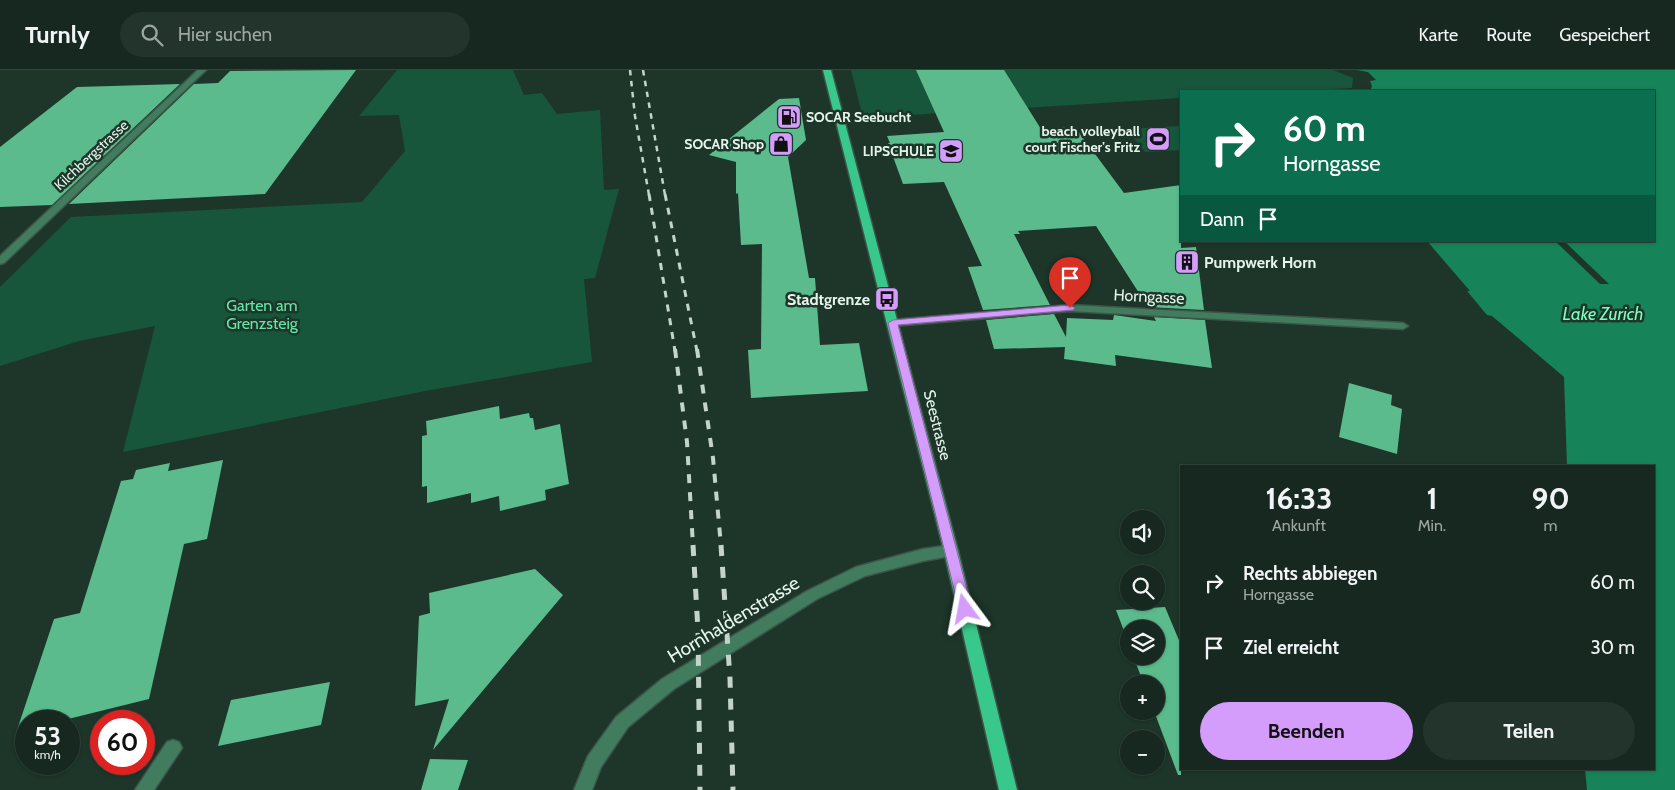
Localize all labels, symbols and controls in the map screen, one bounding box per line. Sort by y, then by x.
search box [120,12,470,57]
text: Turnly [25,20,90,49]
icon: search [138,21,166,49]
text: Hier suchen [178,23,272,46]
text: Karte [1419,24,1458,46]
text: Route [1486,24,1531,46]
text: Gespeichert [1559,24,1650,46]
fuel station icon: SOCAR Seebucht [776,104,802,130]
text: 60 m [1283,107,1366,150]
place label: SOCAR Seebucht [806,108,911,126]
icon: right [1200,110,1265,175]
street label: Kilchbergstrasse [50,116,132,194]
place label: beach volleyball court Fischer's Fritz [1025,122,1140,156]
sports icon: beach volleyball court Fischer's Fritz [1145,126,1171,152]
shop icon: SOCAR Shop [768,131,794,157]
place label: SOCAR Shop [684,135,764,153]
school or university icon: LIPSCHULE [938,138,964,164]
place label: LIPSCHULE [863,142,934,160]
text: Horngasse [1283,150,1381,177]
icon: arrive [1254,205,1282,233]
text: Dann [1200,208,1244,231]
building icon: Pumpwerk Horn [1174,249,1200,275]
place label: Pumpwerk Horn [1204,253,1316,272]
pin [1049,257,1091,308]
icon: arrive [1056,264,1084,292]
street label: Horngasse [1113,285,1185,308]
bus stop icon: Stadtgrenze [874,286,900,312]
place label: Stadtgrenze [787,290,870,309]
park label: Garten am Grenzsteig [226,296,299,333]
water label: Lake Zurich [1563,303,1643,325]
street label: Seestrasse [920,388,955,462]
text: 16:33 [1265,480,1332,517]
text: 1 [1426,480,1437,517]
text: 90 [1532,480,1570,517]
map controls [1120,510,1165,775]
button: sound [1120,510,1165,555]
text: Ankunft [1272,516,1326,535]
text: Min. [1418,516,1446,535]
text: m [1544,516,1558,535]
text: Rechts abbiegen [1243,562,1377,585]
button: search [1120,565,1165,610]
icon: right [1200,569,1228,597]
street label: Hornhaldenstrasse [663,571,804,668]
text: 60 m [1590,571,1635,594]
position arrow [938,582,990,634]
text: Horngasse [1243,585,1314,604]
button: layers [1120,620,1165,665]
icon: arrive [1200,634,1228,662]
text: Ziel erreicht [1243,636,1339,659]
text: 30 m [1591,636,1635,659]
button: + [1120,675,1165,720]
button: Beenden [1200,702,1413,760]
button: Teilen [1423,702,1635,760]
speed limit sign: 60 [90,710,155,775]
text: 53 [34,721,61,751]
button: − [1120,730,1165,775]
text: km/h [34,747,61,762]

